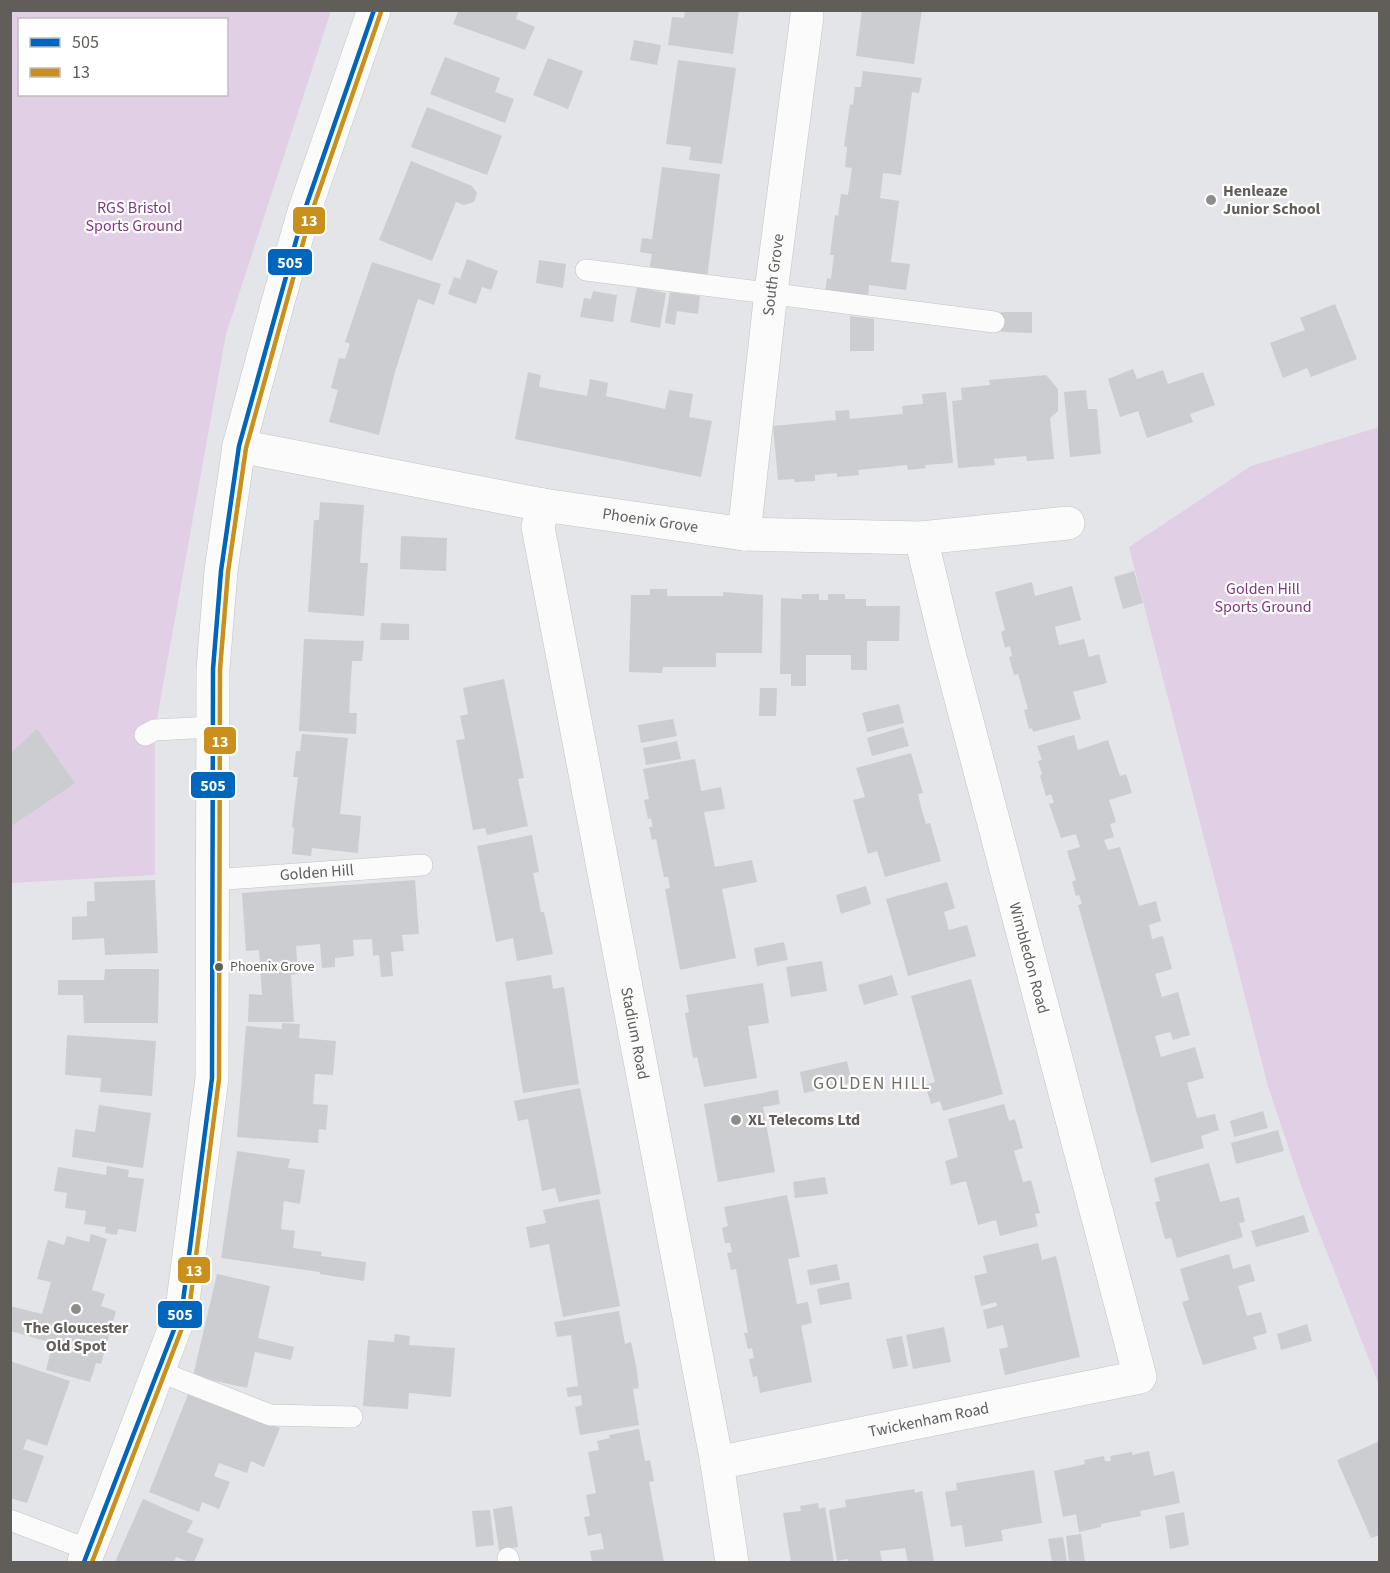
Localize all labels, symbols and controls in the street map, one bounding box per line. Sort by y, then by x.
legend [18,18,228,96]
text: 505 [72,30,99,55]
text: 13 [72,60,90,85]
place label: Henleaze Junior School [1223,180,1321,220]
marker: Henleaze Junior School [1204,193,1218,207]
park label: RGS Bristol Sports Ground [85,197,183,237]
line badge: 13 [292,206,326,235]
text: 13 [301,210,317,232]
street label: South Grove [757,232,790,317]
line badge: 505 [267,248,313,276]
text: 505 [277,252,303,274]
street label: Phoenix Grove [601,503,700,538]
park label: Golden Hill Sports Ground [1214,578,1312,618]
line badge: 13 [203,726,237,755]
text: 13 [212,731,228,753]
line badge: 505 [190,771,236,799]
text: 505 [200,775,226,797]
street label: Golden Hill [279,859,354,886]
street label: Wimbledon Road [1004,900,1054,1016]
place label: Phoenix Grove [230,957,315,977]
marker: Phoenix Grove [213,961,225,973]
street label: Stadium Road [615,985,654,1081]
district label: GOLDEN HILL [813,1071,931,1096]
place label: XL Telecoms Ltd [748,1109,860,1131]
marker: XL Telecoms Ltd [729,1113,743,1127]
line badge: 13 [177,1256,211,1284]
text: 13 [186,1260,202,1282]
line badge: 505 [157,1300,203,1329]
marker: The Gloucester Old Spot [69,1302,83,1316]
text: 505 [167,1304,193,1326]
place label: The Gloucester Old Spot [24,1317,129,1357]
street label: Twickenham Road [866,1397,991,1443]

